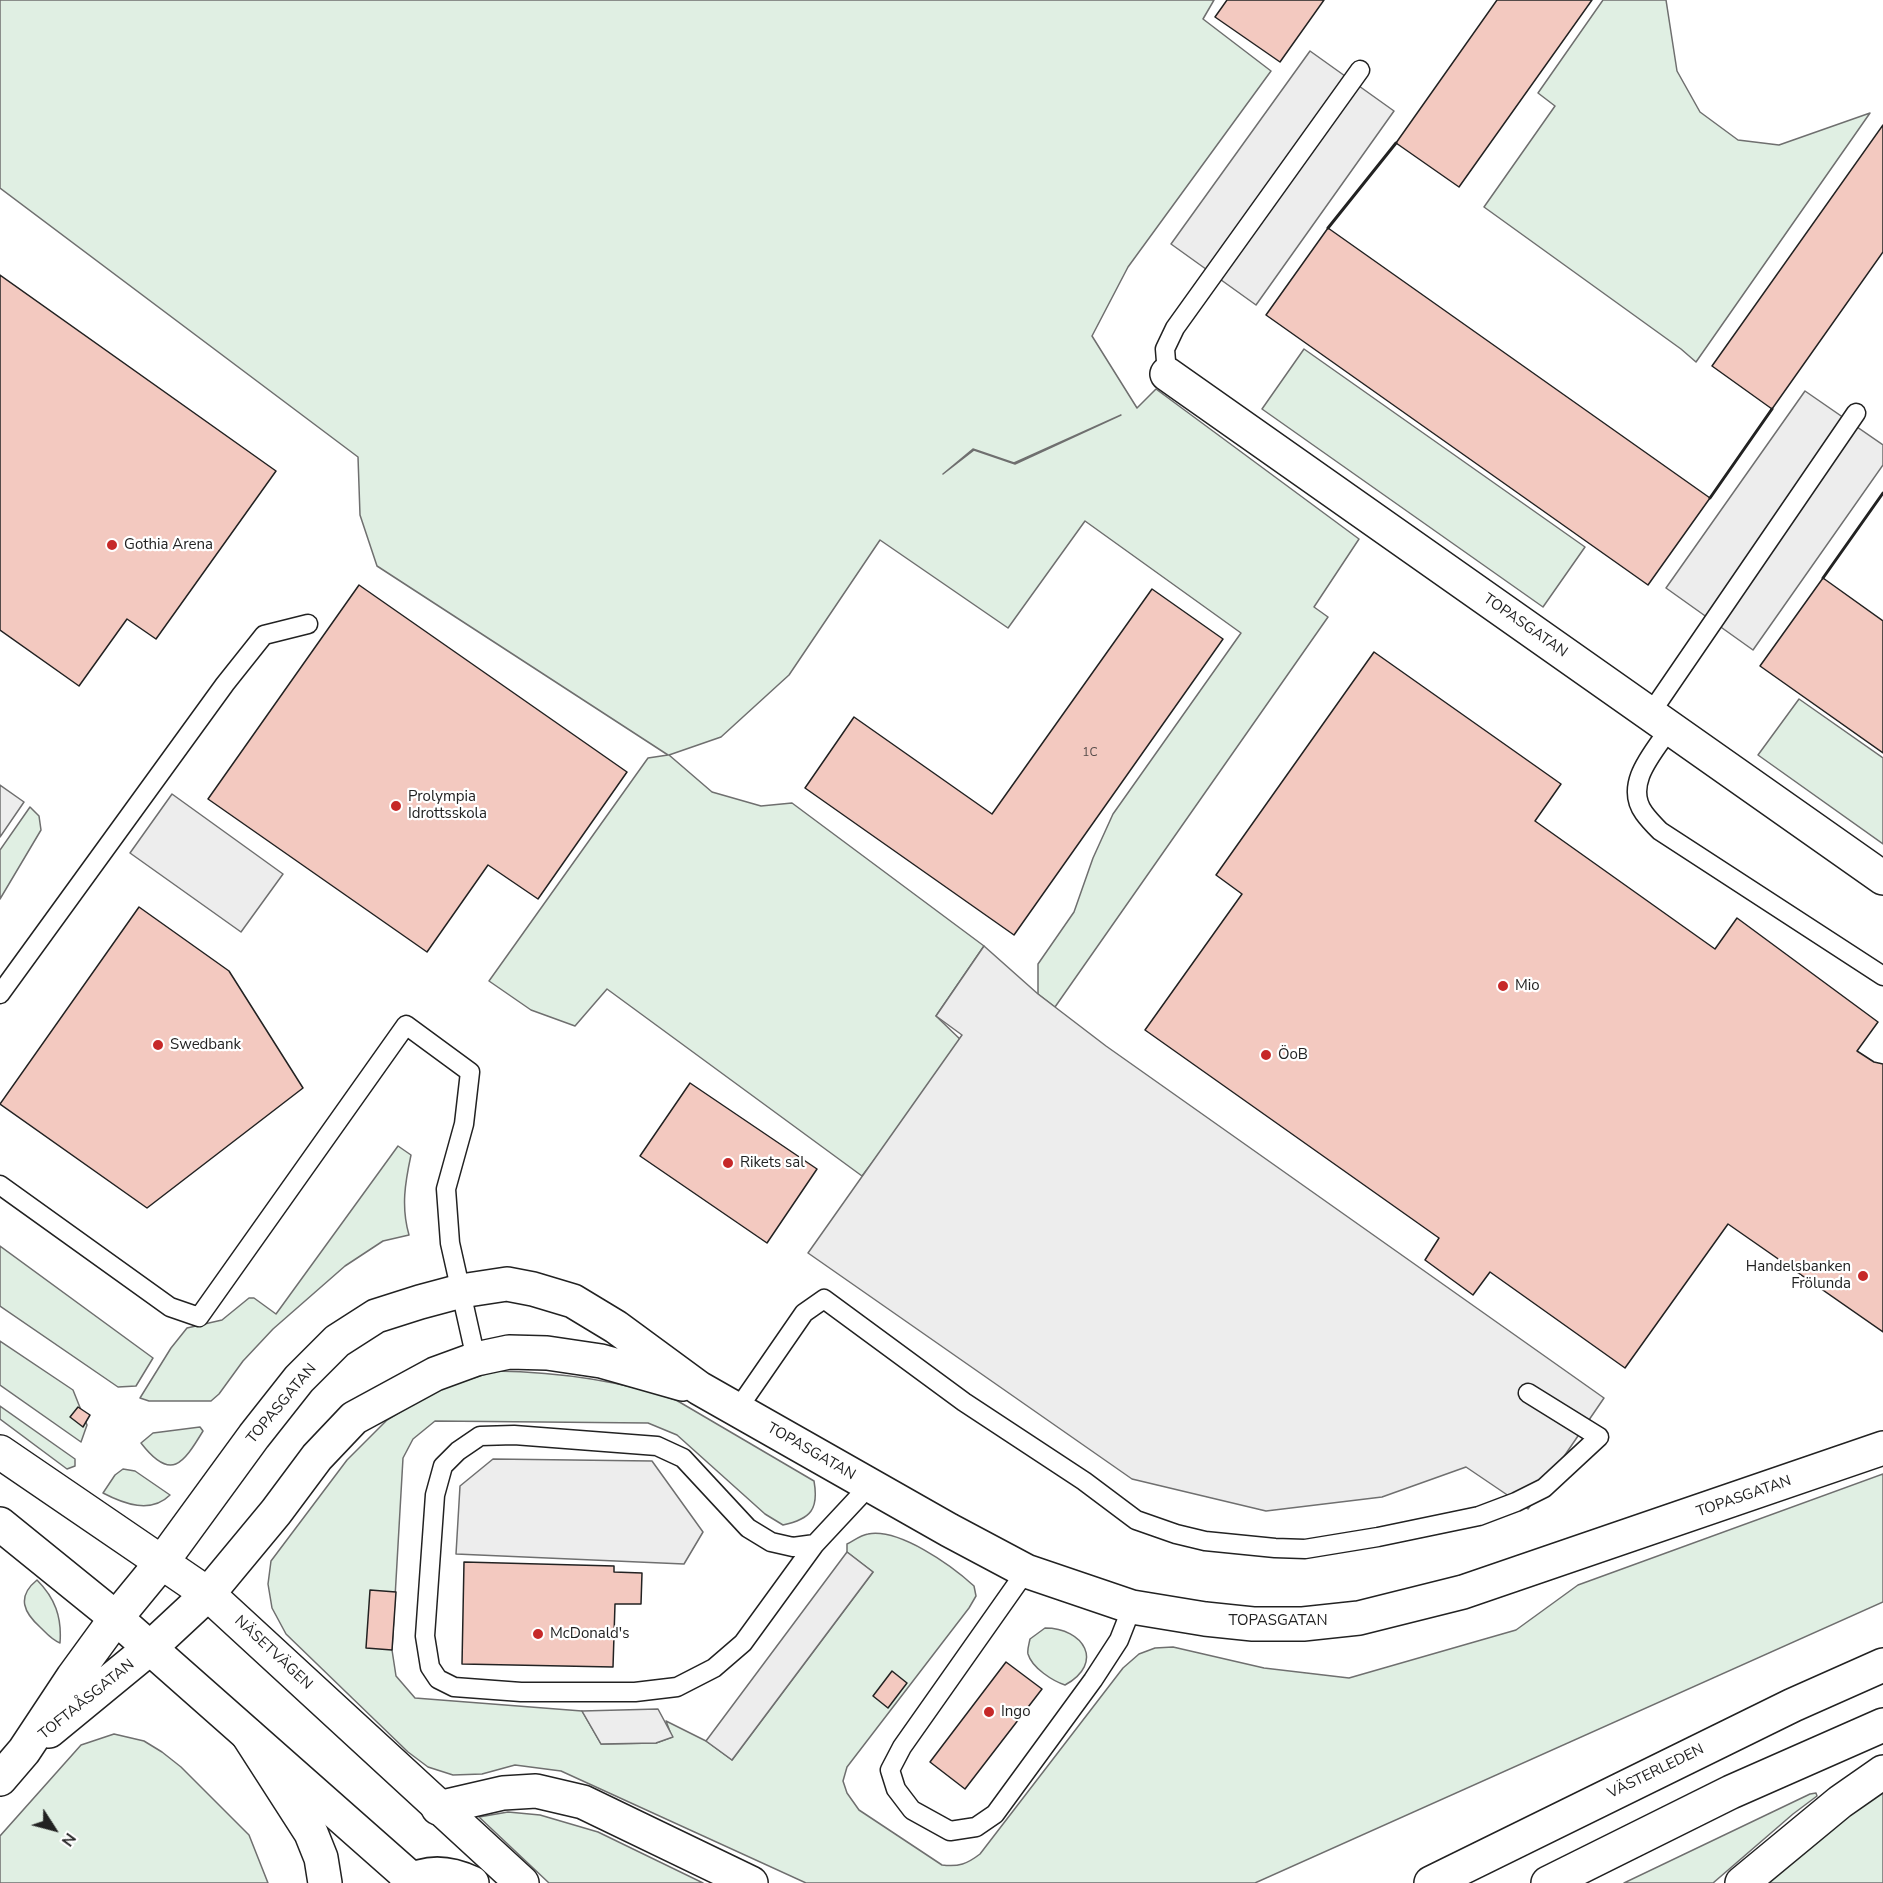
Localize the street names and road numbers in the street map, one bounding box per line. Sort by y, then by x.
street label: TOPASGATAN [1479,590,1571,662]
street label: TOPASGATAN [243,1360,321,1448]
street label: TOPASGATAN [764,1419,858,1485]
street label: TOPASGATAN [1694,1472,1794,1522]
street label: NÄSETVÄGEN [230,1612,316,1694]
street label: TOPASGATAN [1229,1612,1327,1630]
street label: TOFTAÅSGATAN [36,1656,138,1744]
street label: VÄSTERLEDEN [1605,1741,1707,1803]

